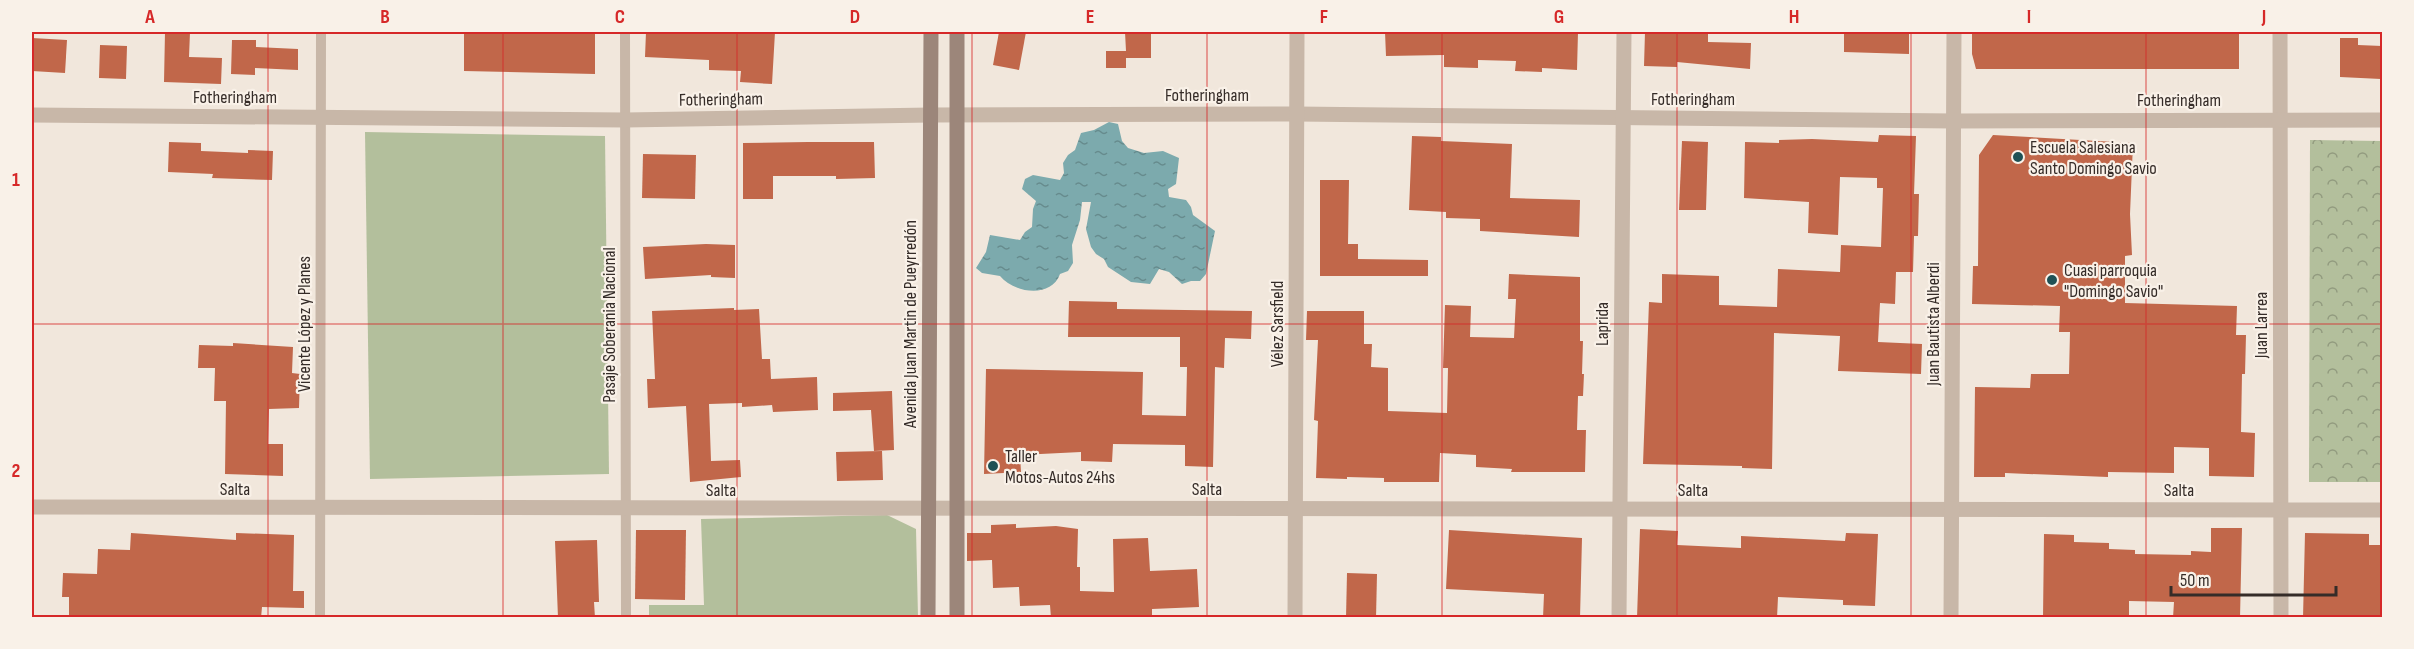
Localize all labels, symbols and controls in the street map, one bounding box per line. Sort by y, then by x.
text: A [144,5,155,29]
text: B [380,5,390,29]
text: C [615,5,625,29]
text: D [850,5,860,29]
text: E [1086,5,1094,29]
text: F [1320,5,1328,29]
text: G [1554,5,1564,29]
text: H [1789,5,1799,29]
text: I [2027,5,2031,29]
text: J [2261,5,2266,29]
street label: Fotheringham [1165,85,1249,106]
street label: Fotheringham [193,87,277,108]
street label: Fotheringham [679,88,763,111]
street label: Fotheringham [1651,89,1735,110]
street label: Fotheringham [2137,90,2221,111]
place label: Escuela Salesiana Santo Domingo Savio [2030,137,2157,179]
marker: Escuela Salesiana Santo Domingo Savio [2011,150,2025,164]
text: 1 [12,168,20,192]
street label: Avenida Juan Martin de Pueyrredón [900,220,921,429]
street label: Pasaje Soberania Nacional [599,247,620,403]
street label: Vicente López y Planes [294,256,315,392]
place label: Cuasi parroquia "Domingo Savio" [2064,260,2163,302]
street label: Juan Bautista Alberdi [1923,262,1944,387]
marker: Cuasi parroquia "Domingo Savio" [2045,273,2059,287]
street label: Vélez Sarsfield [1267,281,1288,367]
street label: Juan Larrea [2251,292,2272,359]
street label: Laprida [1592,302,1613,346]
place label: Taller Motos-Autos 24hs [1005,446,1115,488]
text: 2 [12,459,20,483]
marker: Taller Motos-Autos 24hs [986,459,1000,473]
street label: Salta [220,479,250,500]
street label: Salta [1192,479,1222,500]
street label: Salta [706,480,736,501]
street label: Salta [1678,480,1708,501]
street label: Salta [2164,480,2194,501]
scale bar [2171,559,2336,597]
text: 50 m [2180,570,2210,591]

